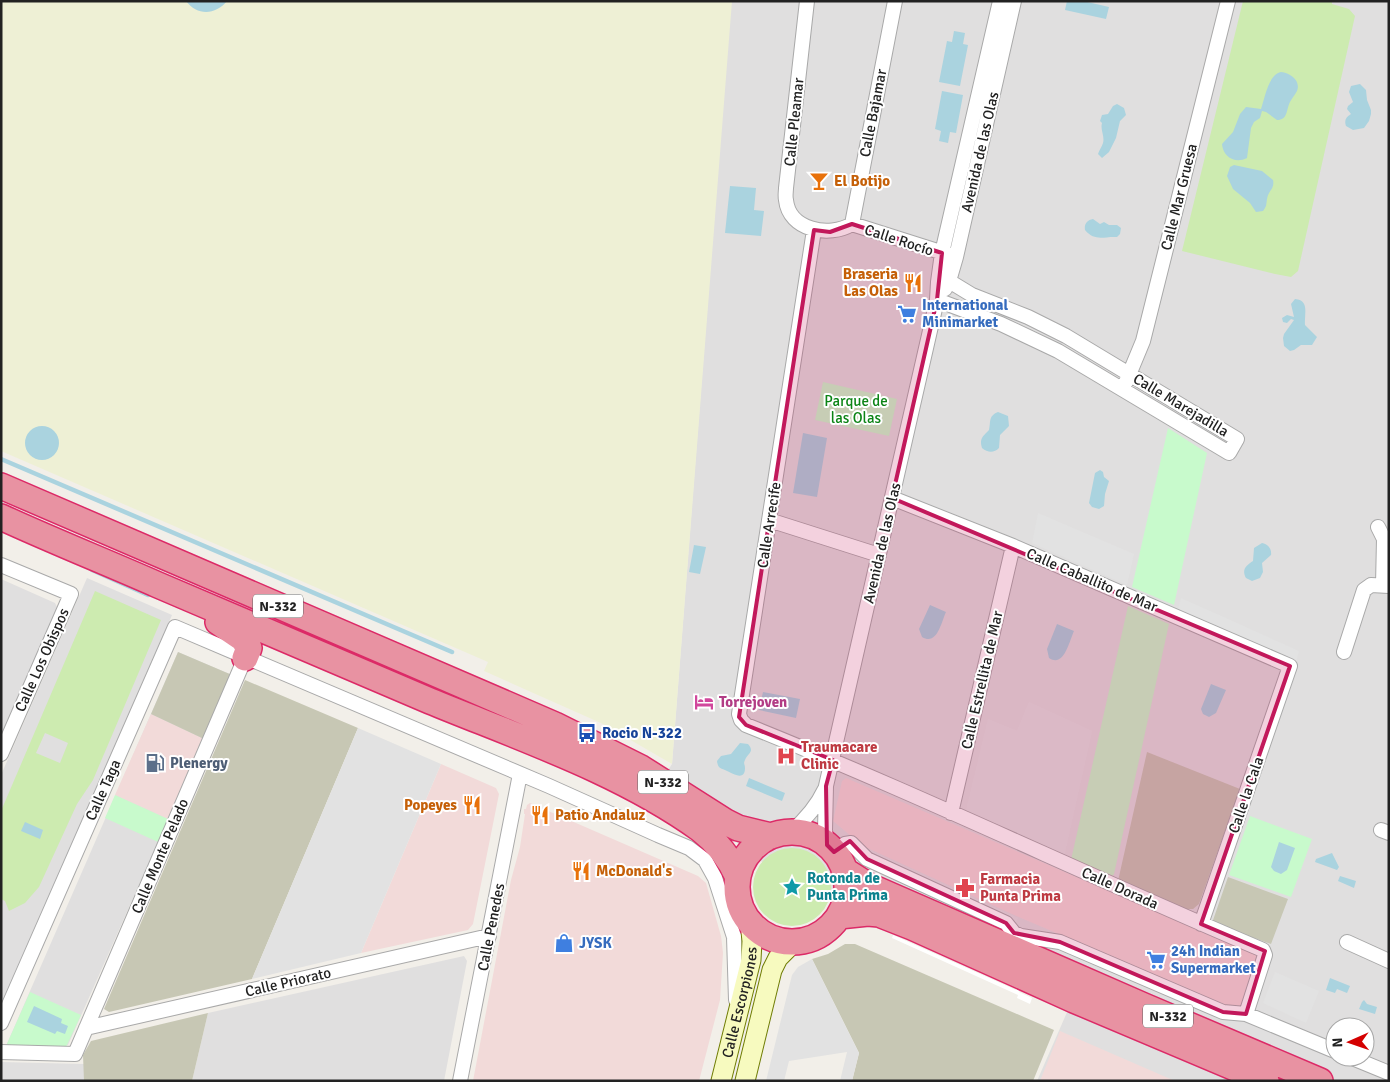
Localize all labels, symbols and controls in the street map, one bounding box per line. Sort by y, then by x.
street label: Calle Bajamar [856,67,890,159]
street label: Calle Pleamar [780,76,808,167]
street label: Avenida de las Olas [957,89,1003,214]
street label: Calle Mar Gruesa [1157,142,1201,252]
bar icon: El Botijo [808,170,830,192]
place label: El Botijo [834,172,890,190]
street label: Calle Rocío [862,220,936,260]
place label: Braseria Las Olas [843,265,898,300]
restaurant icon: Braseria Las Olas [902,272,924,294]
place label: International Minimarket [922,296,1008,331]
supermarket icon: International Minimarket [896,303,918,325]
street label: Calle Marejadilla [1130,369,1232,441]
park label: Parque de las Olas [824,392,888,427]
street label: Avenida de las Olas [859,480,905,605]
street label: Calle Arrecife [753,481,785,569]
street label: Calle Caballito de Mar [1024,544,1161,616]
road number: N-332 [253,594,303,618]
street label: Calle Los Obispos [11,605,73,715]
street label: Calle Estrellita de Mar [957,609,1007,751]
hotel icon: Torrejoven [693,691,715,713]
place label: Torrejoven [719,693,787,711]
bus stop icon: Rocio N-322 [576,722,598,744]
place label: Rocio N-322 [602,724,682,742]
place label: Traumacare Clinic [801,738,877,773]
hospital icon: Traumacare Clinic [775,745,797,767]
fuel station icon: Plenergy [144,752,166,774]
place label: Plenergy [170,754,228,772]
street label: Calle la Cala [1225,754,1267,836]
street label: Calle Taga [82,757,124,823]
road number: N-332 [638,770,688,794]
restaurant icon: Popeyes [461,794,483,816]
street label: Calle Monte Pelado [128,796,192,916]
place label: Popeyes [404,796,457,814]
restaurant icon: Patio Andaluz [529,804,551,826]
place label: Patio Andaluz [555,806,646,824]
restaurant icon: McDonald's [570,860,592,882]
place label: McDonald's [596,862,673,880]
street label: Calle Dorada [1079,863,1161,913]
place label: Rotonda de Punta Prima [807,869,888,904]
place label: Farmacia Punta Prima [980,870,1061,905]
place icon: Rotonda de Punta Prima [781,876,803,898]
pharmacy icon: Farmacia Punta Prima [954,877,976,899]
street label: Calle Penedes [474,881,508,972]
shop icon: JYSK [553,932,575,954]
place label: JYSK [579,934,612,952]
place label: 24h Indian Supermarket [1171,942,1256,977]
street label: Calle Escorpiones [718,946,761,1060]
supermarket icon: 24h Indian Supermarket [1145,949,1167,971]
street label: Calle Priorato [243,963,333,1001]
road number: N-332 [1143,1004,1193,1028]
north arrow [1325,1017,1375,1067]
text: N [1329,1037,1346,1048]

